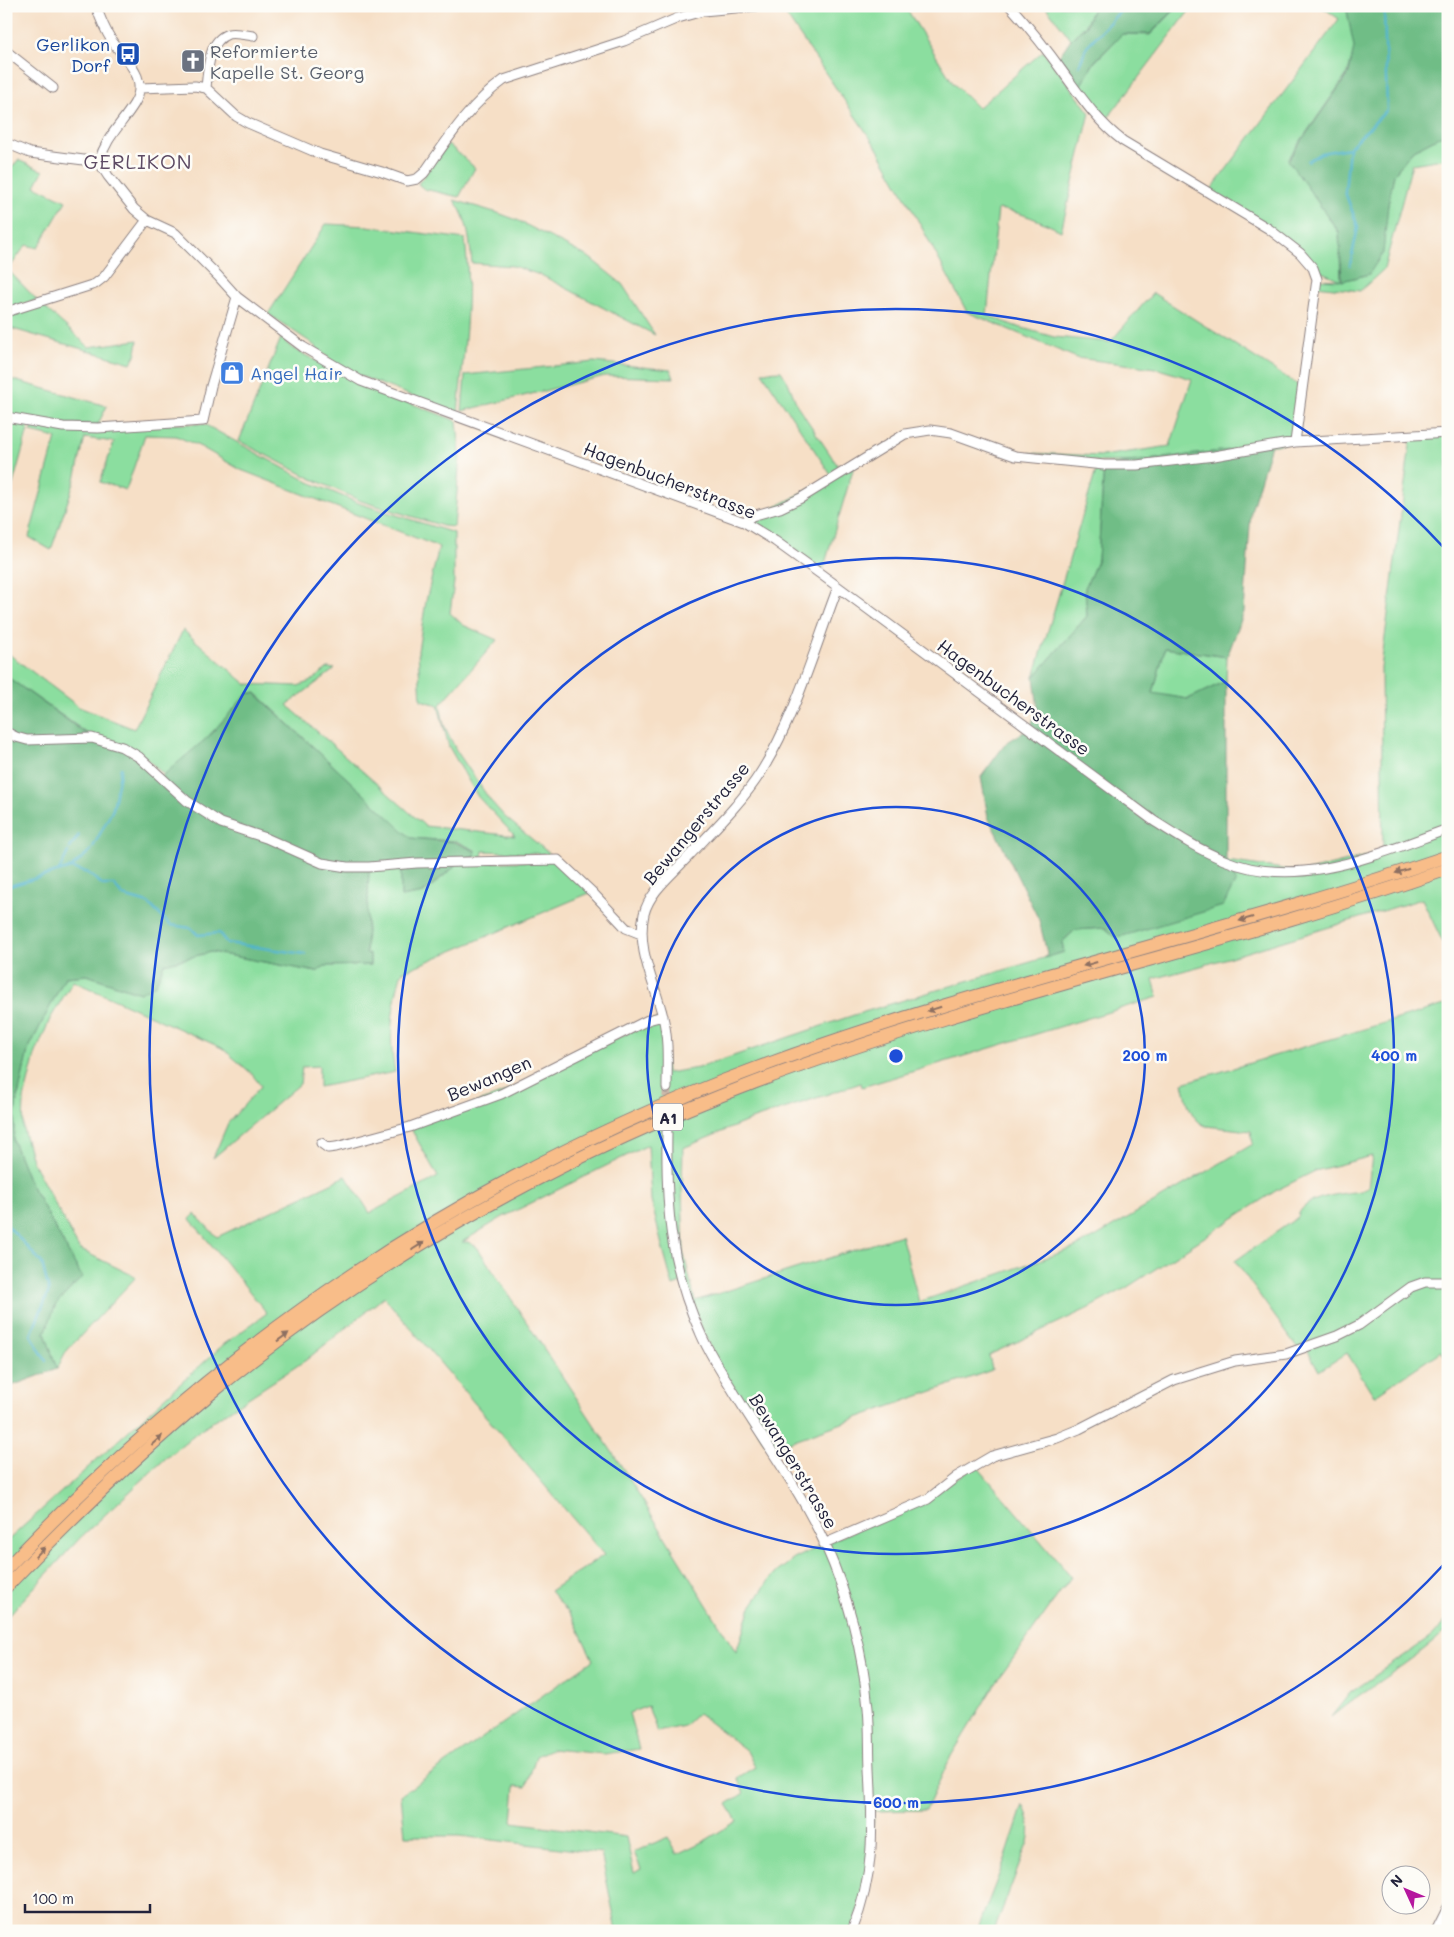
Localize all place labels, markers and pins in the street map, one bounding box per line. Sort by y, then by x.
place label: Gerlikon Dorf [36,32,111,77]
place label: Reformierte Kapelle St. Georg [210,39,364,84]
bus stop icon: Gerlikon Dorf [115,41,141,67]
church icon: Reformierte Kapelle St. Georg [180,48,206,74]
shop icon: Angel Hair [219,360,245,386]
place label: Angel Hair [250,361,343,385]
centre of rings [887,1047,905,1065]

